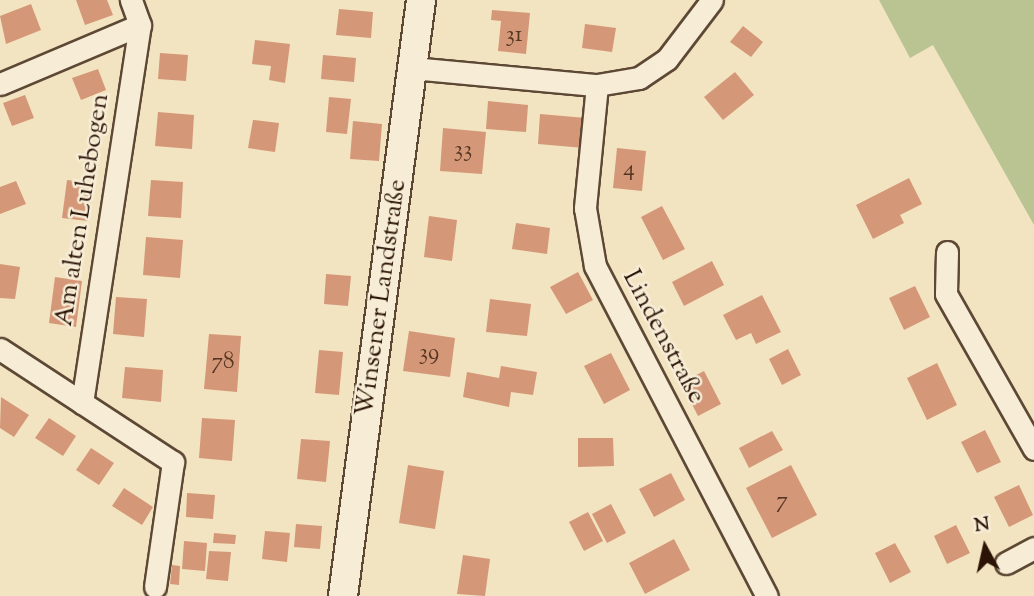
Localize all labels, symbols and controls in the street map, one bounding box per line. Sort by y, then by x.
house number: 31 [505,22,523,50]
street label: Am alten Luhebogen [49,91,117,329]
house number: 33 [454,137,472,165]
house number: 4 [623,156,635,184]
street label: Winsener Landstraße [350,177,414,419]
street label: Lindenstraße [615,265,711,409]
house number: 39 [419,340,439,368]
house number: 78 [211,349,235,377]
house number: 7 [776,488,788,516]
text: N [973,511,991,540]
north arrow [950,512,1020,582]

